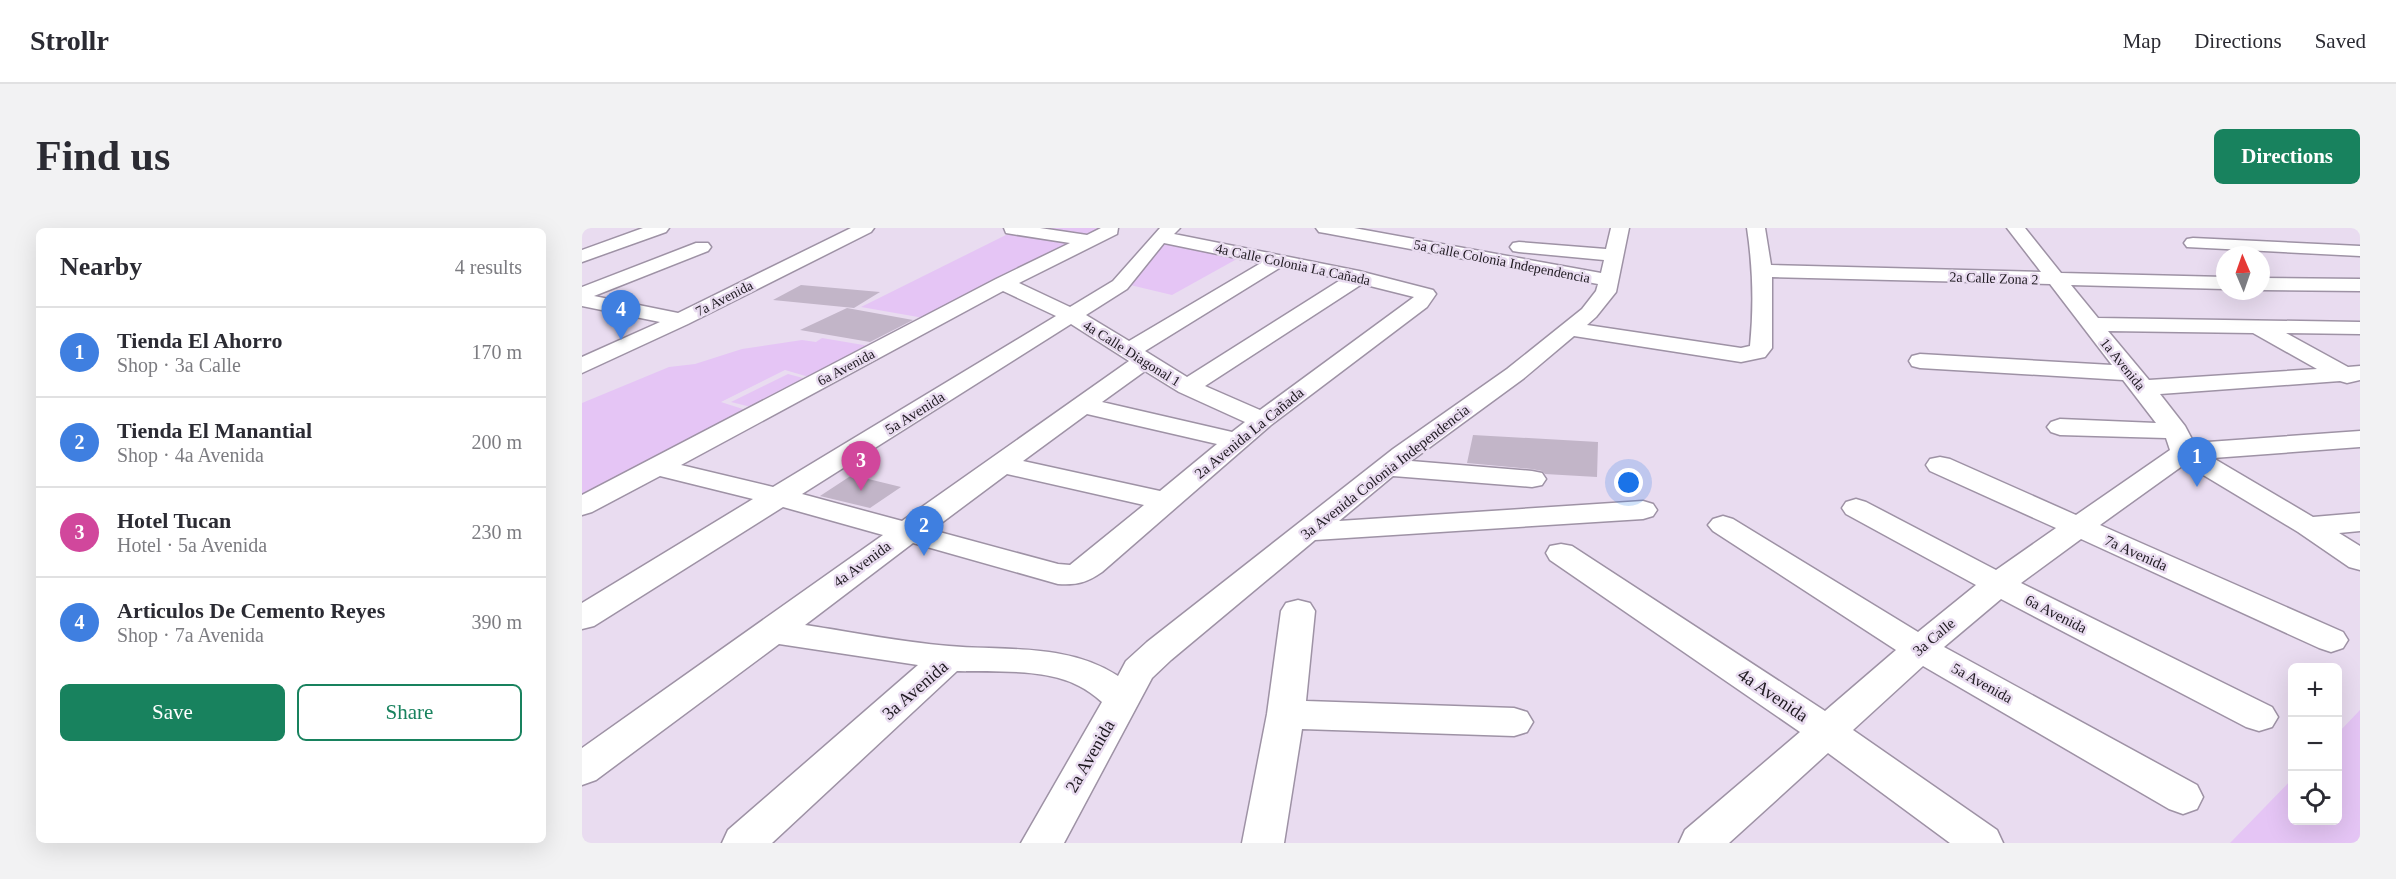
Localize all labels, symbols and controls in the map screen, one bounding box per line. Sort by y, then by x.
text: Strollr [30,25,109,56]
text: Map [2123,29,2161,53]
text: Directions [2194,29,2282,53]
text: Saved [2315,29,2366,53]
button: Directions [2214,129,2360,184]
text: Find us [36,133,170,179]
street label: 5a Calle Colonia Independencia [1413,237,1592,286]
street label: 4a Calle Colonia La Cañada [1214,241,1372,288]
north arrow [2216,246,2270,300]
text: Nearby [60,252,142,281]
text: 4 results [455,256,522,278]
street label: 2a Calle Zona 2 [1949,269,2039,288]
street label: 7a Avenida [693,277,756,319]
pin: 4 [602,291,640,340]
street label: 4a Calle Diagonal 1 [1080,317,1183,389]
text: Tienda El Ahorro [117,328,282,353]
street label: 1a Avenida [2097,335,2149,394]
text: 1 [75,341,85,363]
text: 170 m [471,341,522,363]
street label: 6a Avenida [815,346,878,389]
text: Shop · 3a Calle [117,354,241,376]
street label: 2a Avenida La Cañada [1191,384,1307,482]
street label: 5a Avenida [882,388,948,437]
street label: 3a Avenida Colonia Independencia [1298,401,1473,543]
text: Tienda El Manantial [117,418,312,443]
text: 2 [75,431,85,453]
text: 200 m [471,431,522,453]
pin: 1 [2178,438,2216,487]
pin: 3 [842,442,880,491]
text: Shop · 4a Avenida [117,444,264,466]
your location [1614,468,1643,497]
pin: 2 [904,506,944,556]
text: Hotel Tucan [117,508,231,533]
text: 3 [75,521,85,543]
text: 230 m [471,521,522,543]
street label: 7a Avenida [2102,532,2170,574]
text: Hotel · 5a Avenida [117,534,267,556]
street label: 4a Avenida [830,538,894,590]
street label: 6a Avenida [2023,592,2090,636]
text: Articulos De Cemento Reyes [117,598,385,623]
text: 4 [75,611,85,633]
text: 390 m [471,611,522,633]
street label: 3a Calle [1910,615,1958,659]
text: Shop · 7a Avenida [117,624,264,646]
street label: 3a Avenida [878,656,952,724]
street label: 5a Avenida [1949,660,2015,706]
map controls [2288,663,2342,825]
button: + [2288,663,2342,717]
street label: 4a Avenida [1734,664,1812,726]
button: Save [60,684,285,741]
button: Share [297,684,522,741]
street label: 2a Avenida [1061,716,1119,796]
button: − [2288,717,2342,771]
button: locate [2288,771,2342,825]

